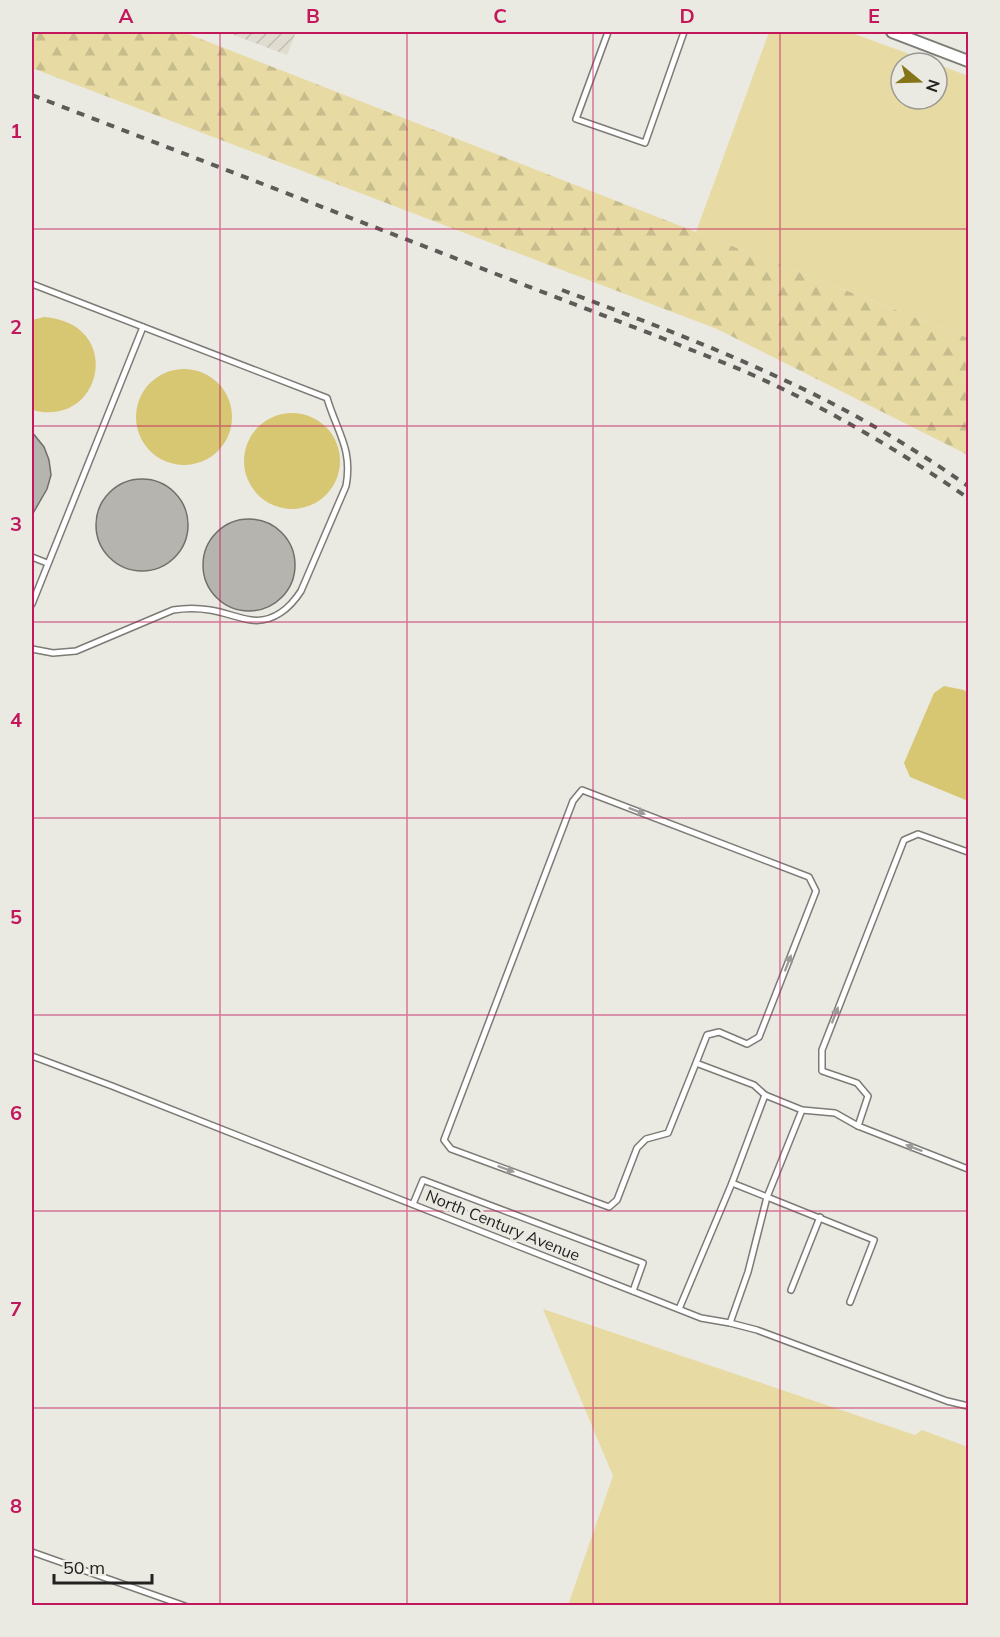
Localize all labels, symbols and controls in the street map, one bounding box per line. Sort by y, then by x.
text: A [119,3,134,28]
text: B [306,3,320,28]
text: C [493,3,507,28]
text: D [679,3,695,28]
text: E [868,3,880,28]
north arrow [889,51,949,111]
text: N [922,77,945,95]
text: 1 [10,118,22,143]
text: 2 [10,314,22,339]
text: 3 [10,511,22,536]
text: 4 [10,707,22,732]
one-way arrow [628,806,646,816]
text: 5 [10,904,22,929]
one-way arrow [784,954,793,972]
one-way arrow [830,1006,840,1024]
text: 6 [10,1100,22,1125]
one-way arrow [905,1143,923,1152]
one-way arrow [497,1165,515,1174]
street label: North Century Avenue [423,1185,583,1265]
text: 7 [10,1296,22,1321]
text: 8 [10,1493,22,1518]
scale bar [54,1547,152,1585]
text: 50 m [63,1556,105,1579]

